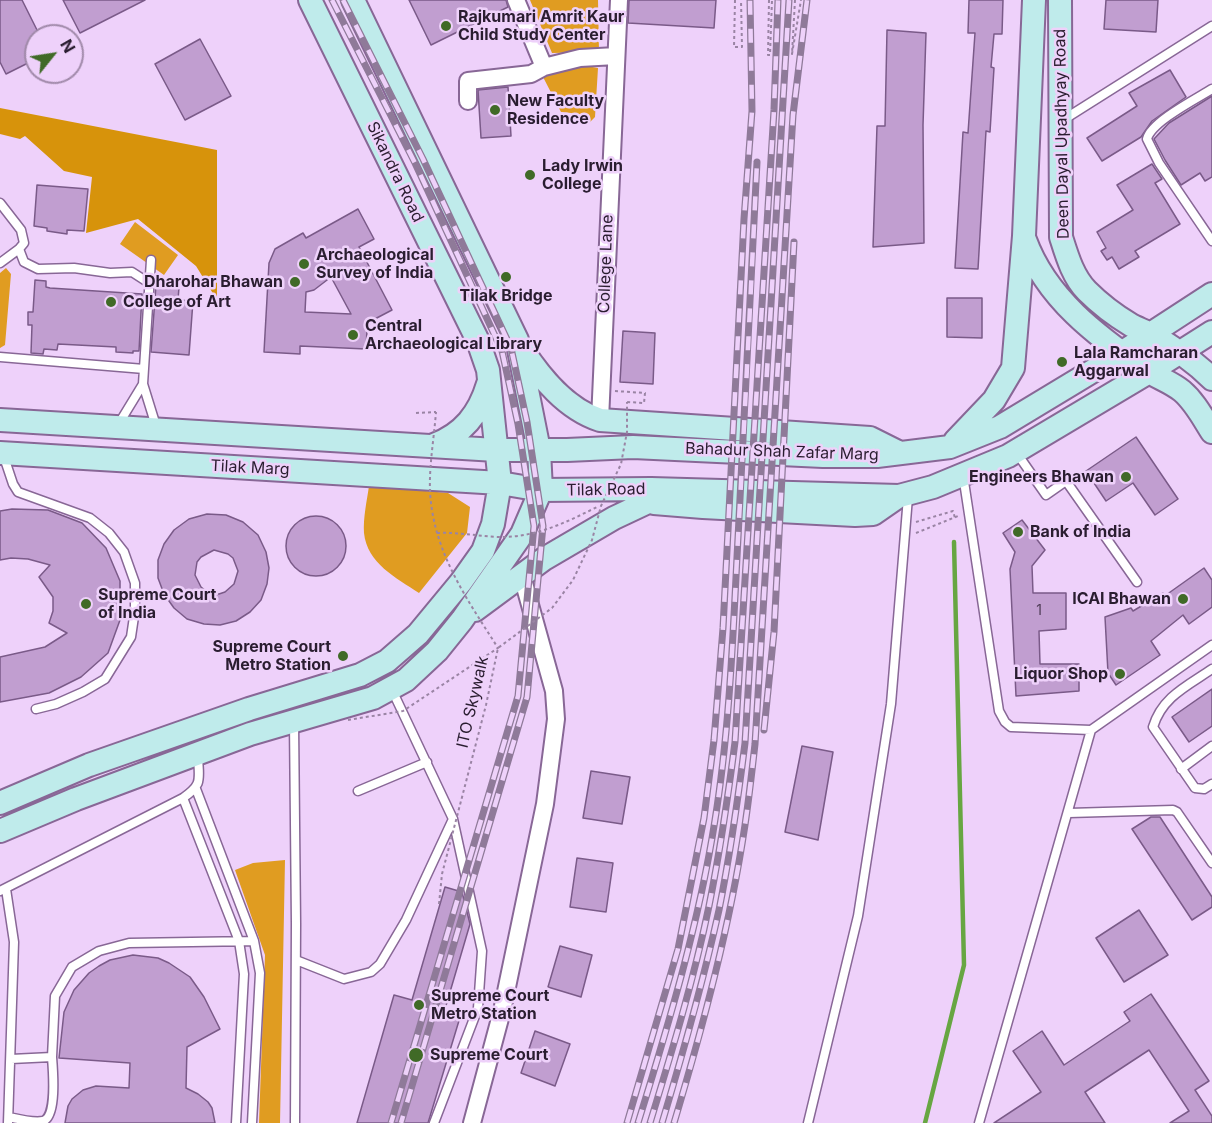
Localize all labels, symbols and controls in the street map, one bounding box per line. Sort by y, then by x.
place label: Rajkumari Amrit Kaur Child Study Center [458,7,624,45]
marker: Rajkumari Amrit Kaur Child Study Center [439,19,453,33]
north arrow [24,24,84,84]
street label: Deen Dayal Upadhyay Road [1051,29,1073,239]
text: N [56,36,80,56]
place label: New Faculty Residence [507,91,604,129]
marker: New Faculty Residence [488,103,502,117]
street label: Sikandra Road [362,119,428,225]
place label: Lady Irwin College [542,156,623,194]
marker: Lady Irwin College [523,168,537,182]
street label: College Lane [595,214,617,314]
place label: Archaeological Survey of India [316,245,434,283]
marker: Archaeological Survey of India [297,257,311,271]
marker: Tilak Bridge [499,270,513,284]
place label: Dharohar Bhawan [144,272,283,292]
marker: Dharohar Bhawan [288,275,302,289]
place label: Tilak Bridge [460,286,552,306]
place label: College of Art [123,292,231,312]
marker: College of Art [104,295,118,309]
place label: Central Archaeological Library [365,316,542,354]
marker: Central Archaeological Library [346,328,360,342]
place label: Lala Ramcharan Aggarwal [1074,343,1198,381]
marker: Lala Ramcharan Aggarwal [1055,355,1069,369]
street label: Bahadur Shah Zafar Marg [685,439,879,465]
street label: Tilak Marg [210,456,290,480]
place label: Engineers Bhawan [969,467,1114,487]
marker: Engineers Bhawan [1119,470,1133,484]
street label: Tilak Road [566,480,646,500]
place label: Bank of India [1030,522,1131,542]
marker: Bank of India [1011,525,1025,539]
place label: Supreme Court of India [98,585,216,623]
place label: ICAI Bhawan [1072,589,1171,609]
marker: ICAI Bhawan [1176,592,1190,606]
marker: Supreme Court of India [79,597,93,611]
house number: 1 [1036,603,1042,619]
place label: Supreme Court‌ Metro Station [213,637,331,675]
marker: Supreme Court‌ Metro Station [336,649,350,663]
street label: ITO Skywalk [453,654,493,750]
place label: Liquor Shop [1014,664,1108,684]
marker: Liquor Shop [1113,667,1127,681]
place label: Supreme Court Metro Station [431,986,549,1024]
marker: Supreme Court Metro Station [412,998,426,1012]
place label: Supreme Court [430,1045,548,1065]
marker: Supreme Court [407,1046,425,1064]

